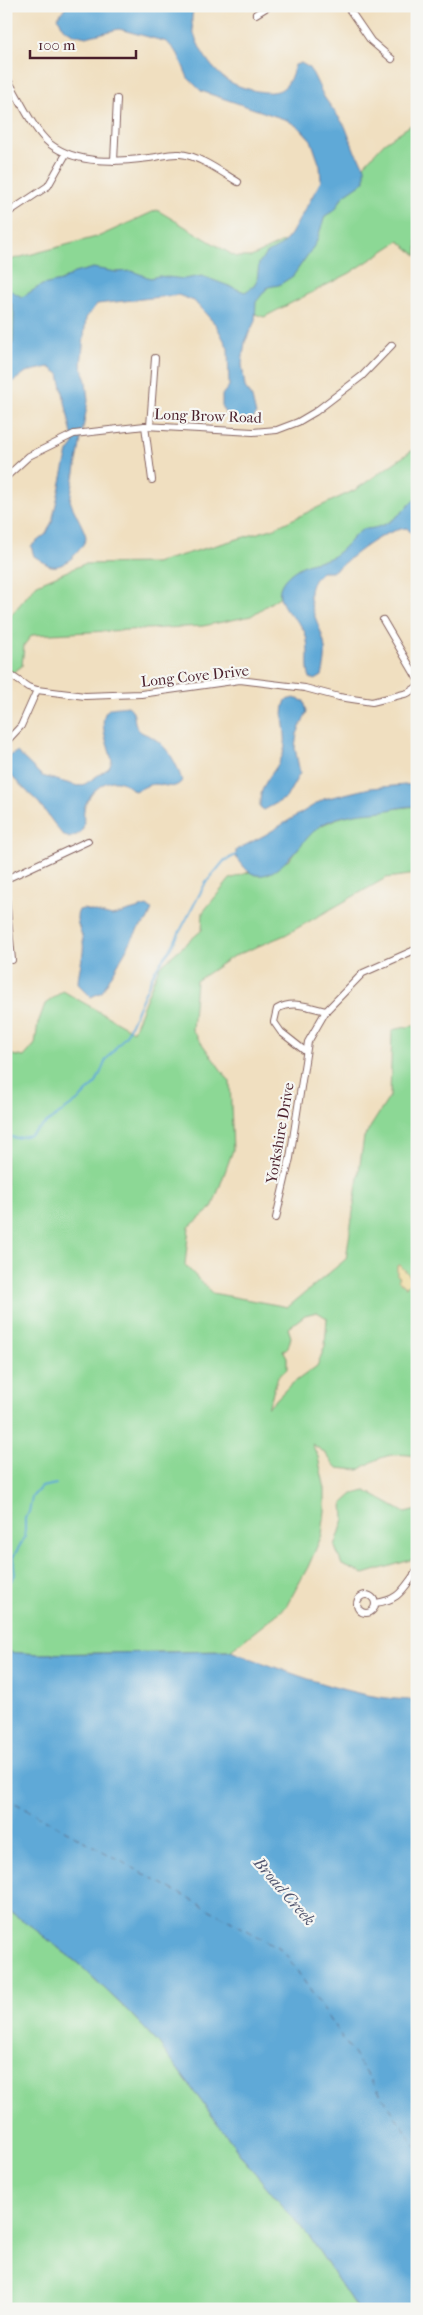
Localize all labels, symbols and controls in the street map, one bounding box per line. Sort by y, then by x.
scale bar [30,28,136,60]
text: 100 m [38,36,76,54]
street label: Long Brow Road [154,405,263,427]
street label: Long Cove Drive [140,661,250,691]
street label: Yorkshire Drive [262,1081,298,1186]
water label: Broad Creek [249,1853,319,1929]

